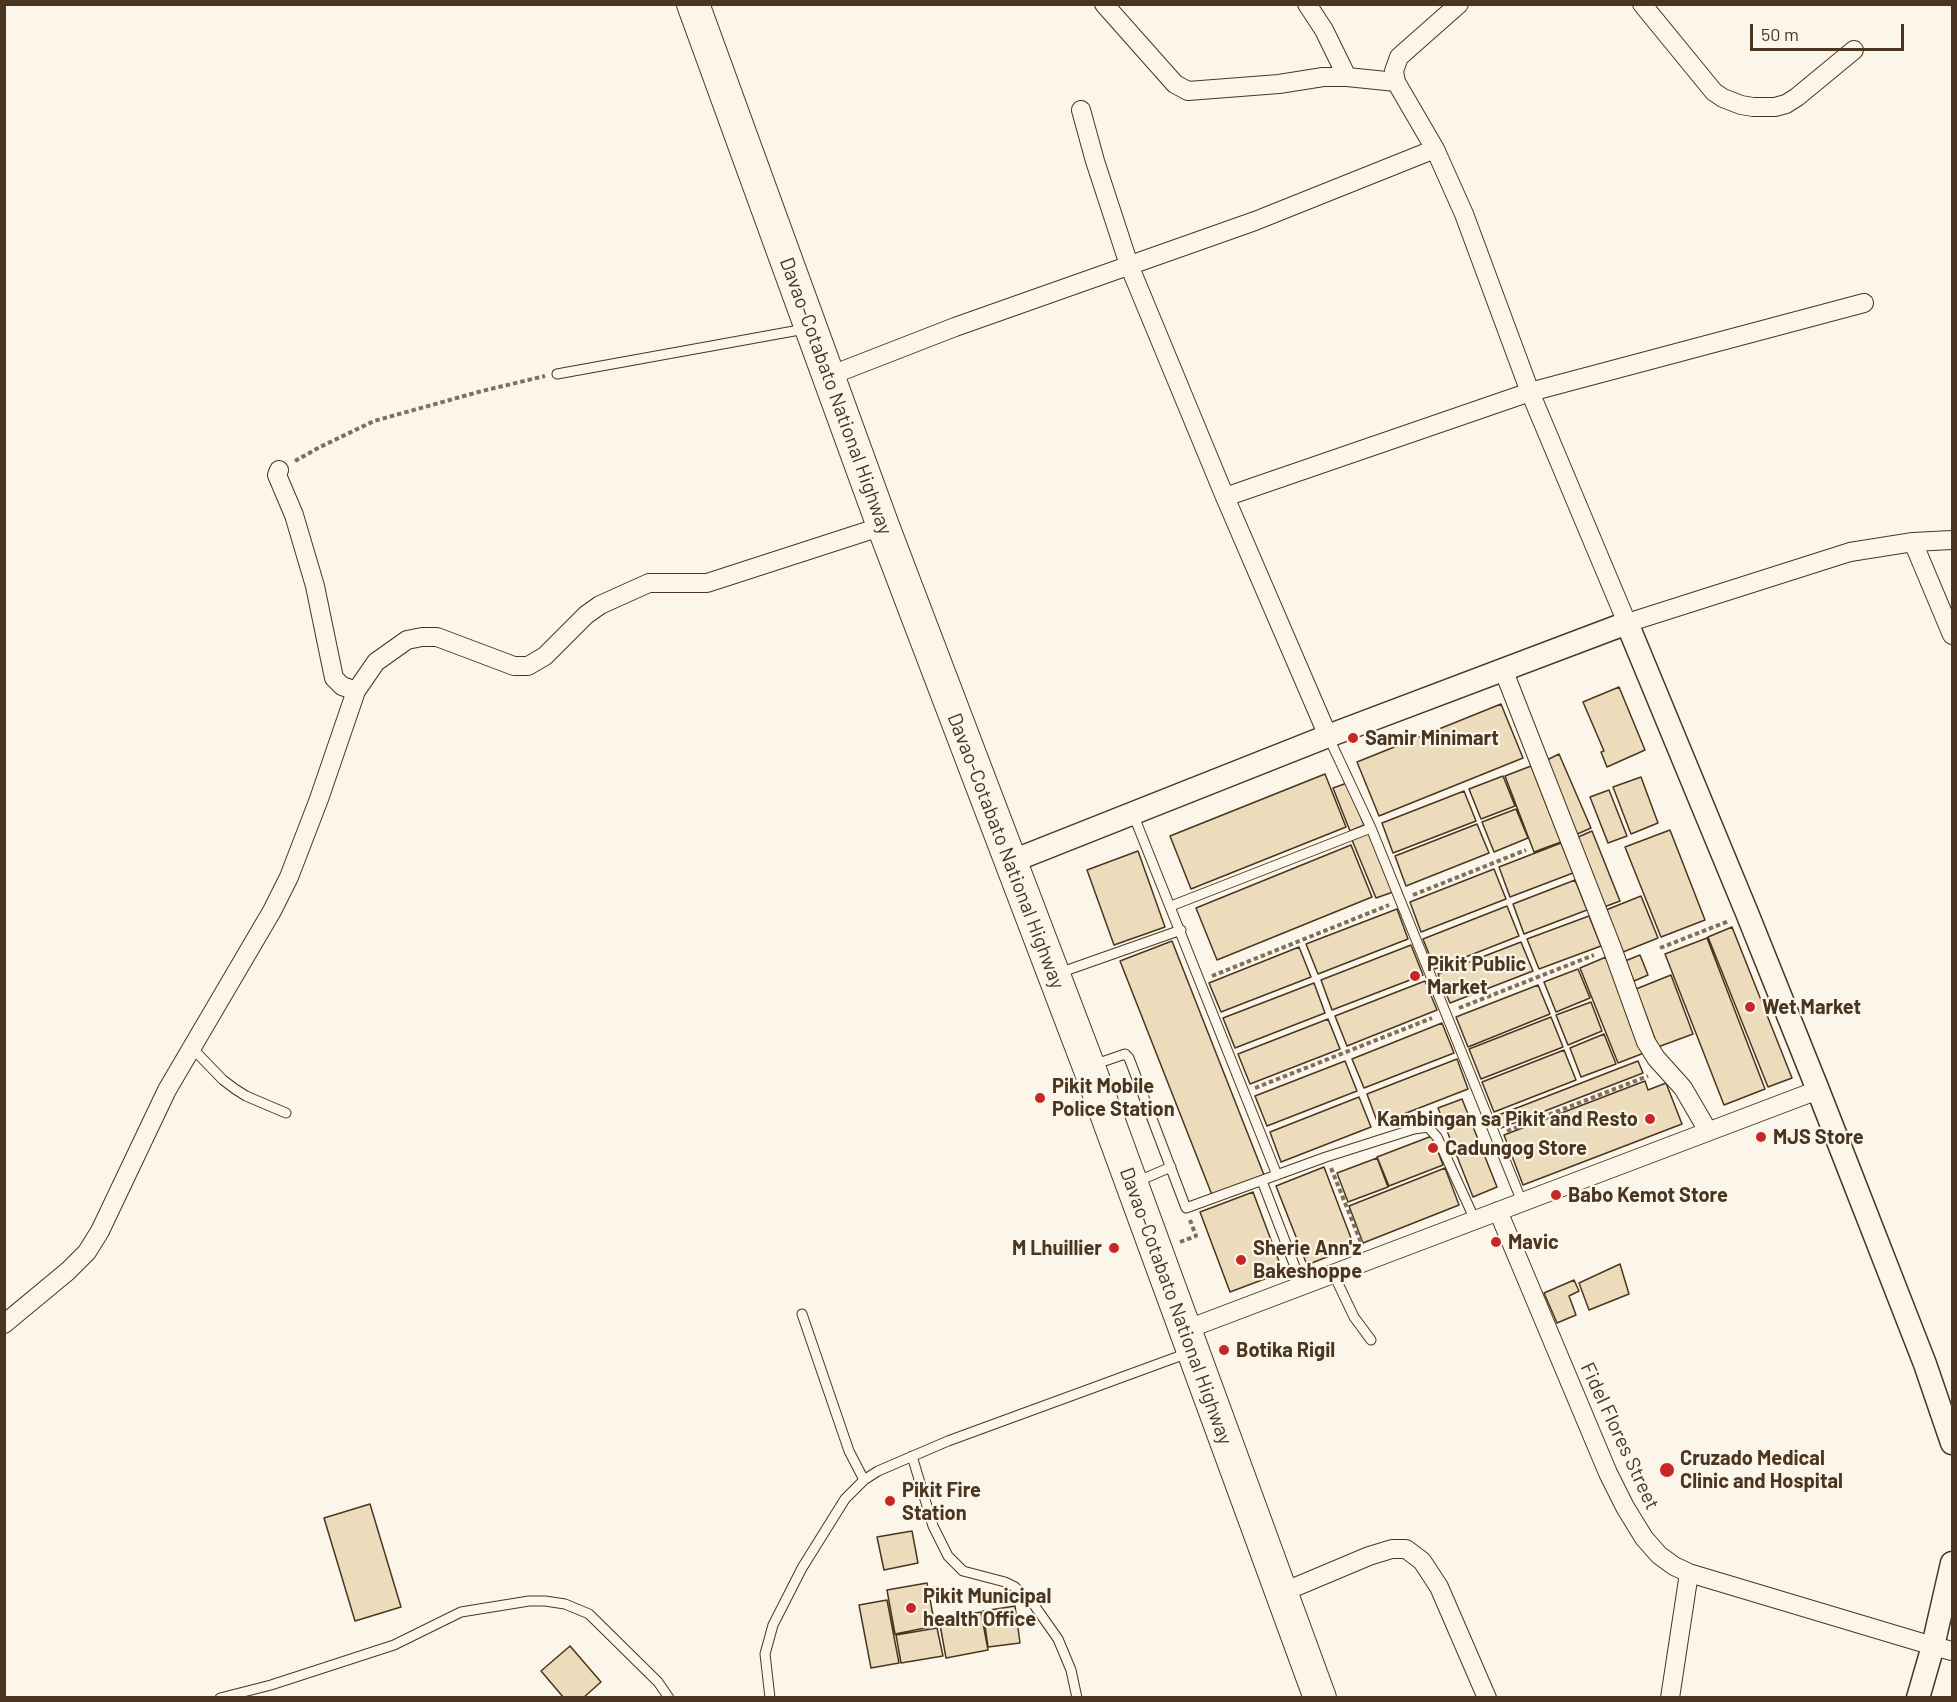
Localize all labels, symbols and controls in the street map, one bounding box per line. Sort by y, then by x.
scale bar [1753,12,1908,50]
text: 50 m [1761,23,1799,45]
street label: Davao-Cotabato National Highway [775,254,897,538]
street label: Davao-Cotabato National Highway [942,710,1070,992]
place label: Samir Minimart [1365,726,1499,750]
marker: Samir Minimart [1346,731,1360,745]
place label: Pikit Public Market [1427,952,1526,999]
marker: Pikit Public Market [1408,969,1422,983]
place label: Wet Market [1762,995,1861,1019]
marker: Wet Market [1743,1000,1757,1014]
place label: Pikit Mobile Police Station [1052,1074,1175,1121]
marker: Pikit Mobile Police Station [1033,1091,1047,1105]
place label: Kambingan sa Pikit and Resto [1377,1107,1638,1131]
marker: Kambingan sa Pikit and Resto [1643,1112,1657,1126]
place label: MJS Store [1773,1125,1864,1149]
marker: MJS Store [1754,1130,1768,1144]
place label: Cadungog Store [1445,1136,1587,1160]
marker: Cadungog Store [1426,1141,1440,1155]
street label: Davao-Cotabato National Highway [1115,1164,1237,1448]
place label: Babo Kemot Store [1568,1183,1728,1207]
marker: Babo Kemot Store [1549,1188,1563,1202]
place label: Mavic [1508,1230,1559,1254]
marker: Mavic [1489,1235,1503,1249]
place label: M Lhuillier [1012,1236,1102,1260]
place label: Sherie Ann'z Bakeshoppe [1253,1236,1362,1283]
marker: M Lhuillier [1107,1241,1121,1255]
marker: Sherie Ann'z Bakeshoppe [1234,1253,1248,1267]
place label: Botika Rigil [1236,1338,1335,1362]
marker: Botika Rigil [1217,1343,1231,1357]
street label: Fidel Flores Street [1575,1359,1665,1513]
place label: Cruzado Medical Clinic and Hospital [1680,1446,1843,1493]
marker: Cruzado Medical Clinic and Hospital [1658,1461,1676,1479]
place label: Pikit Fire Station [902,1478,981,1525]
marker: Pikit Fire Station [883,1494,897,1508]
place label: Pikit Municipal health Office [923,1584,1051,1631]
marker: Pikit Municipal health Office [904,1601,918,1615]

